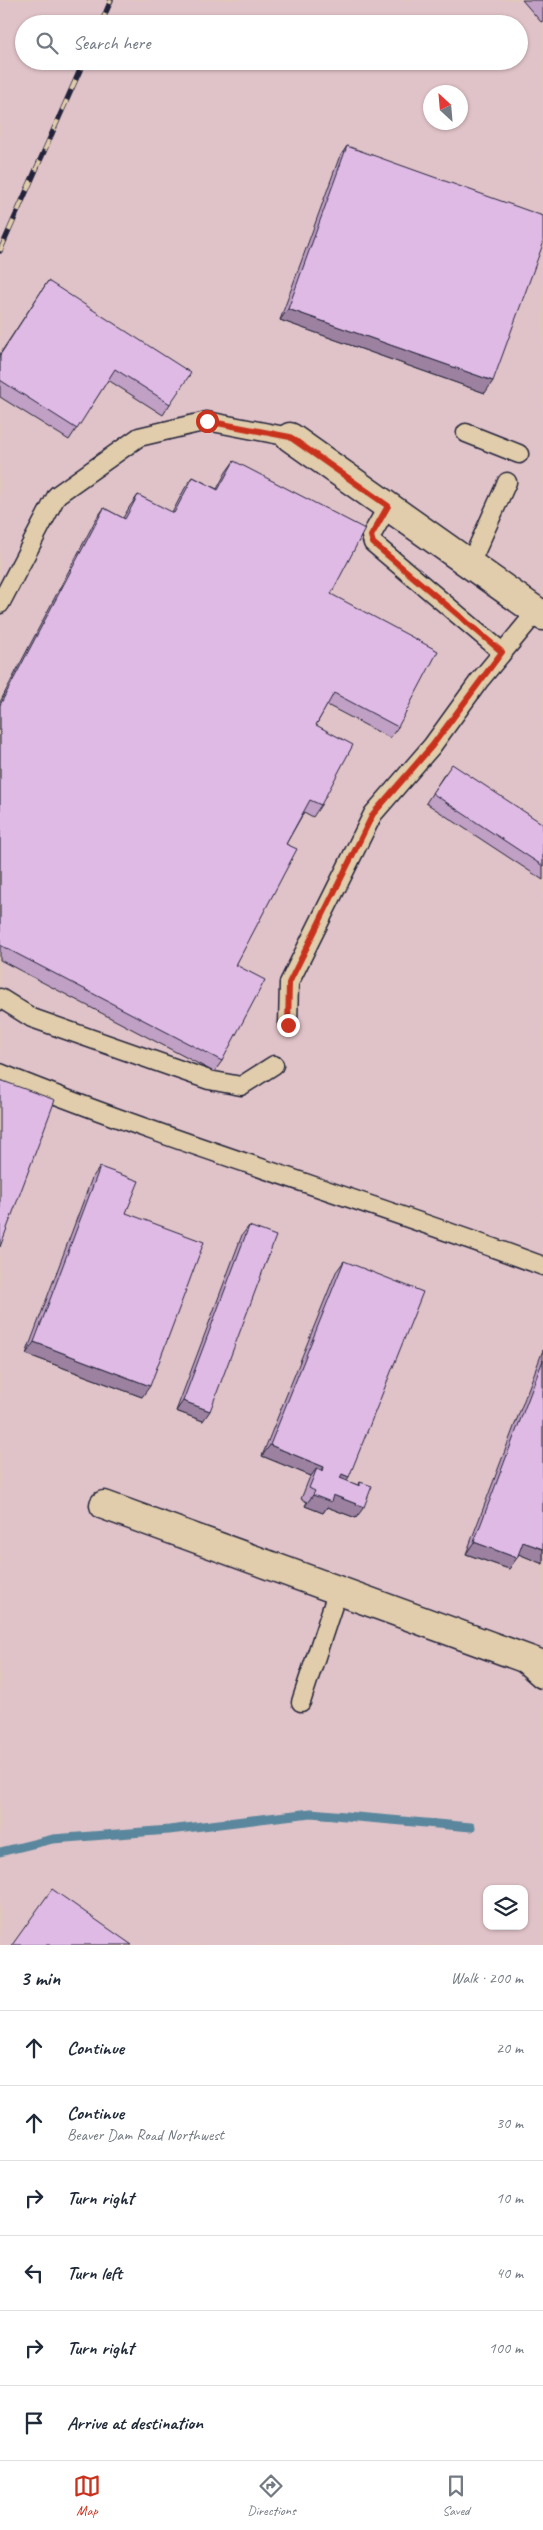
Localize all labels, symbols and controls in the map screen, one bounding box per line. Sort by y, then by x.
search box [15,15,528,70]
icon: search [33,29,61,57]
text: Search here [73,31,150,55]
north arrow [423,85,468,130]
route start [196,410,219,433]
route end [277,1014,300,1037]
map controls [483,1885,528,1930]
button: layers [483,1885,528,1930]
text: 3 min [20,1965,60,1991]
text: Walk · 200 m [451,1968,523,1988]
icon: ahead [20,2034,48,2062]
text: Continue [67,2036,124,2060]
text: 20 m [496,2038,523,2058]
text: Continue [67,2101,124,2125]
icon: ahead [20,2109,48,2137]
text: 30 m [496,2113,523,2133]
text: Beaver Dam Road Northwest [67,2125,224,2145]
icon: right [20,2184,48,2212]
text: Turn right [67,2186,134,2210]
text: 10 m [496,2188,523,2208]
icon: left [20,2259,48,2287]
text: Turn left [67,2261,122,2285]
text: 40 m [496,2263,523,2283]
icon: right [20,2334,48,2362]
text: Turn right [67,2336,134,2360]
text: 100 m [489,2338,523,2358]
icon: arrive [20,2409,48,2437]
text: Arrive at destination [67,2411,203,2435]
tab: Map [73,2472,101,2519]
tab: Directions [247,2472,296,2519]
tab: Saved [442,2472,470,2519]

